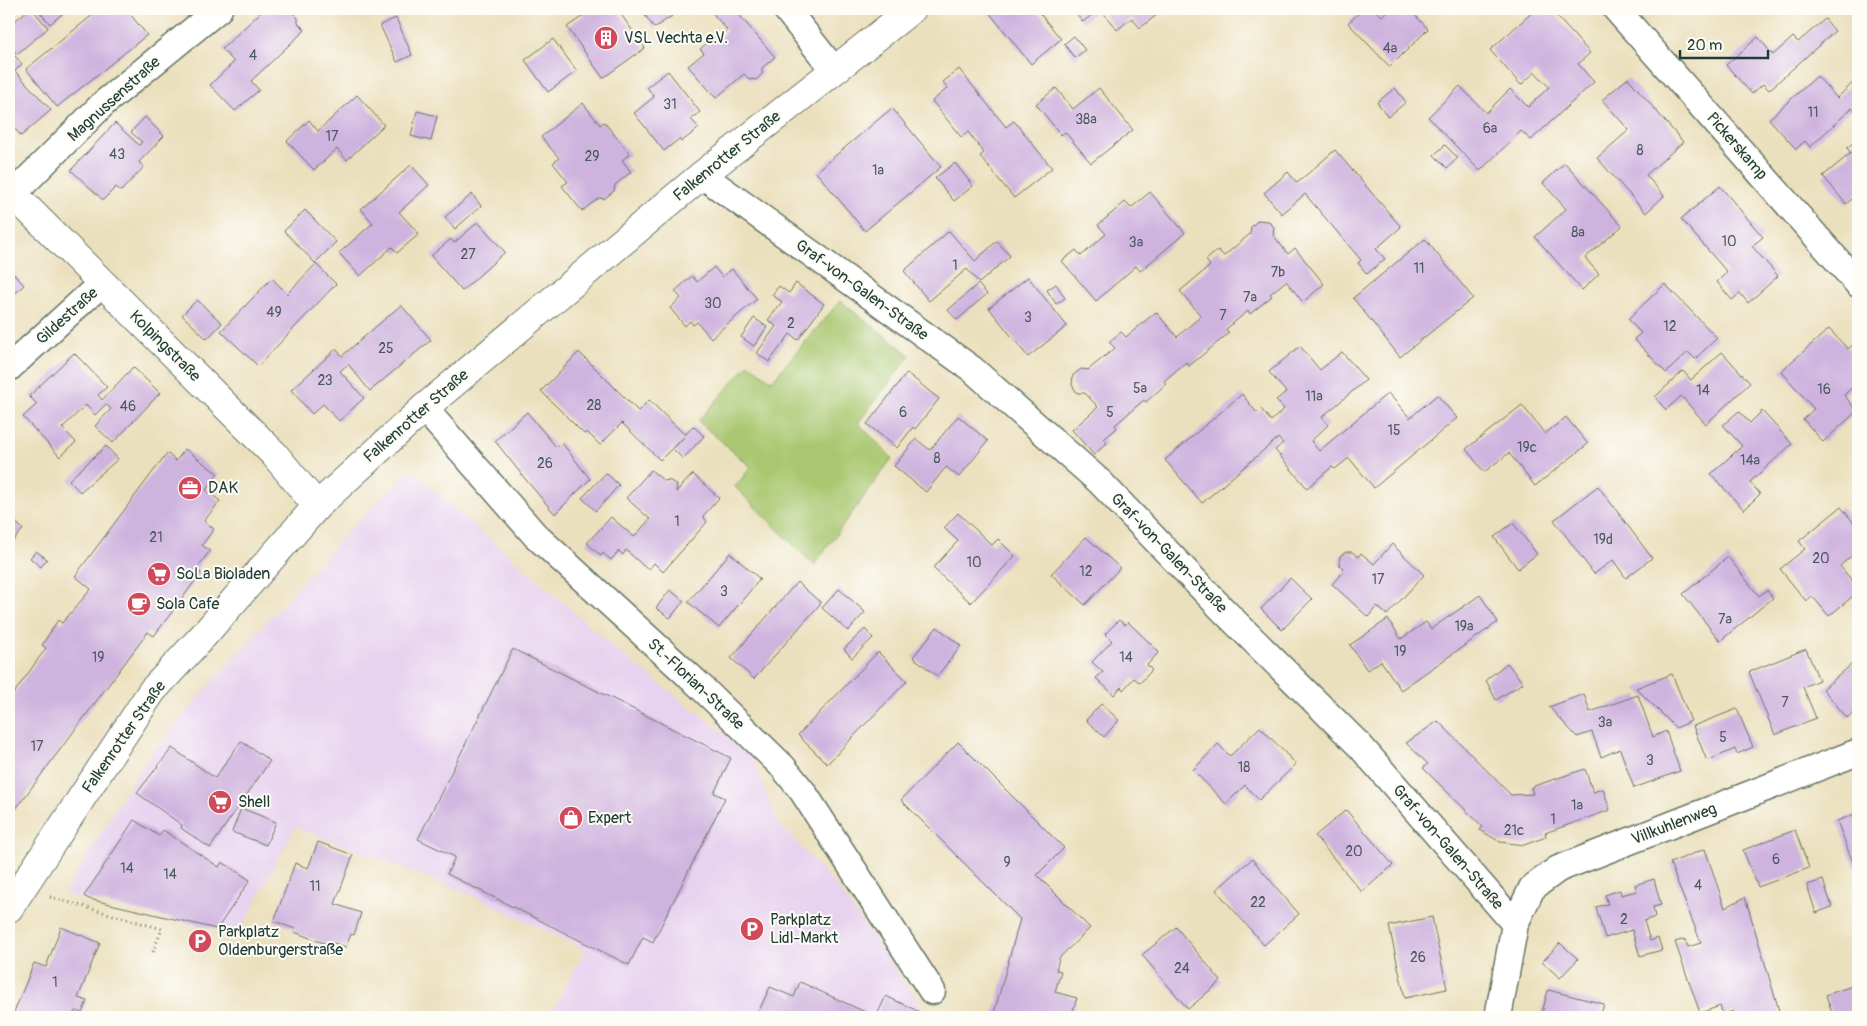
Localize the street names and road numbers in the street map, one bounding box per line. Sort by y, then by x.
street label: Magnussenstraße [63,52,165,146]
street label: Falkenrotter Straße [669,106,785,206]
street label: Pickerskamp [1702,108,1772,184]
street label: Graf-von-Galen-Straße [792,235,932,345]
street label: Gildestraße [32,283,102,349]
street label: Kolpingstraße [125,306,205,386]
street label: Falkenrotter Straße [359,365,473,467]
street label: Graf-von-Galen-Straße [1106,489,1232,617]
street label: St.-Florian-Straße [643,634,749,734]
street label: Falkenrotter Straße [78,677,170,797]
street label: Graf-von-Galen-Straße [1388,780,1508,914]
street label: Villkuhlenweg [1629,799,1719,849]

